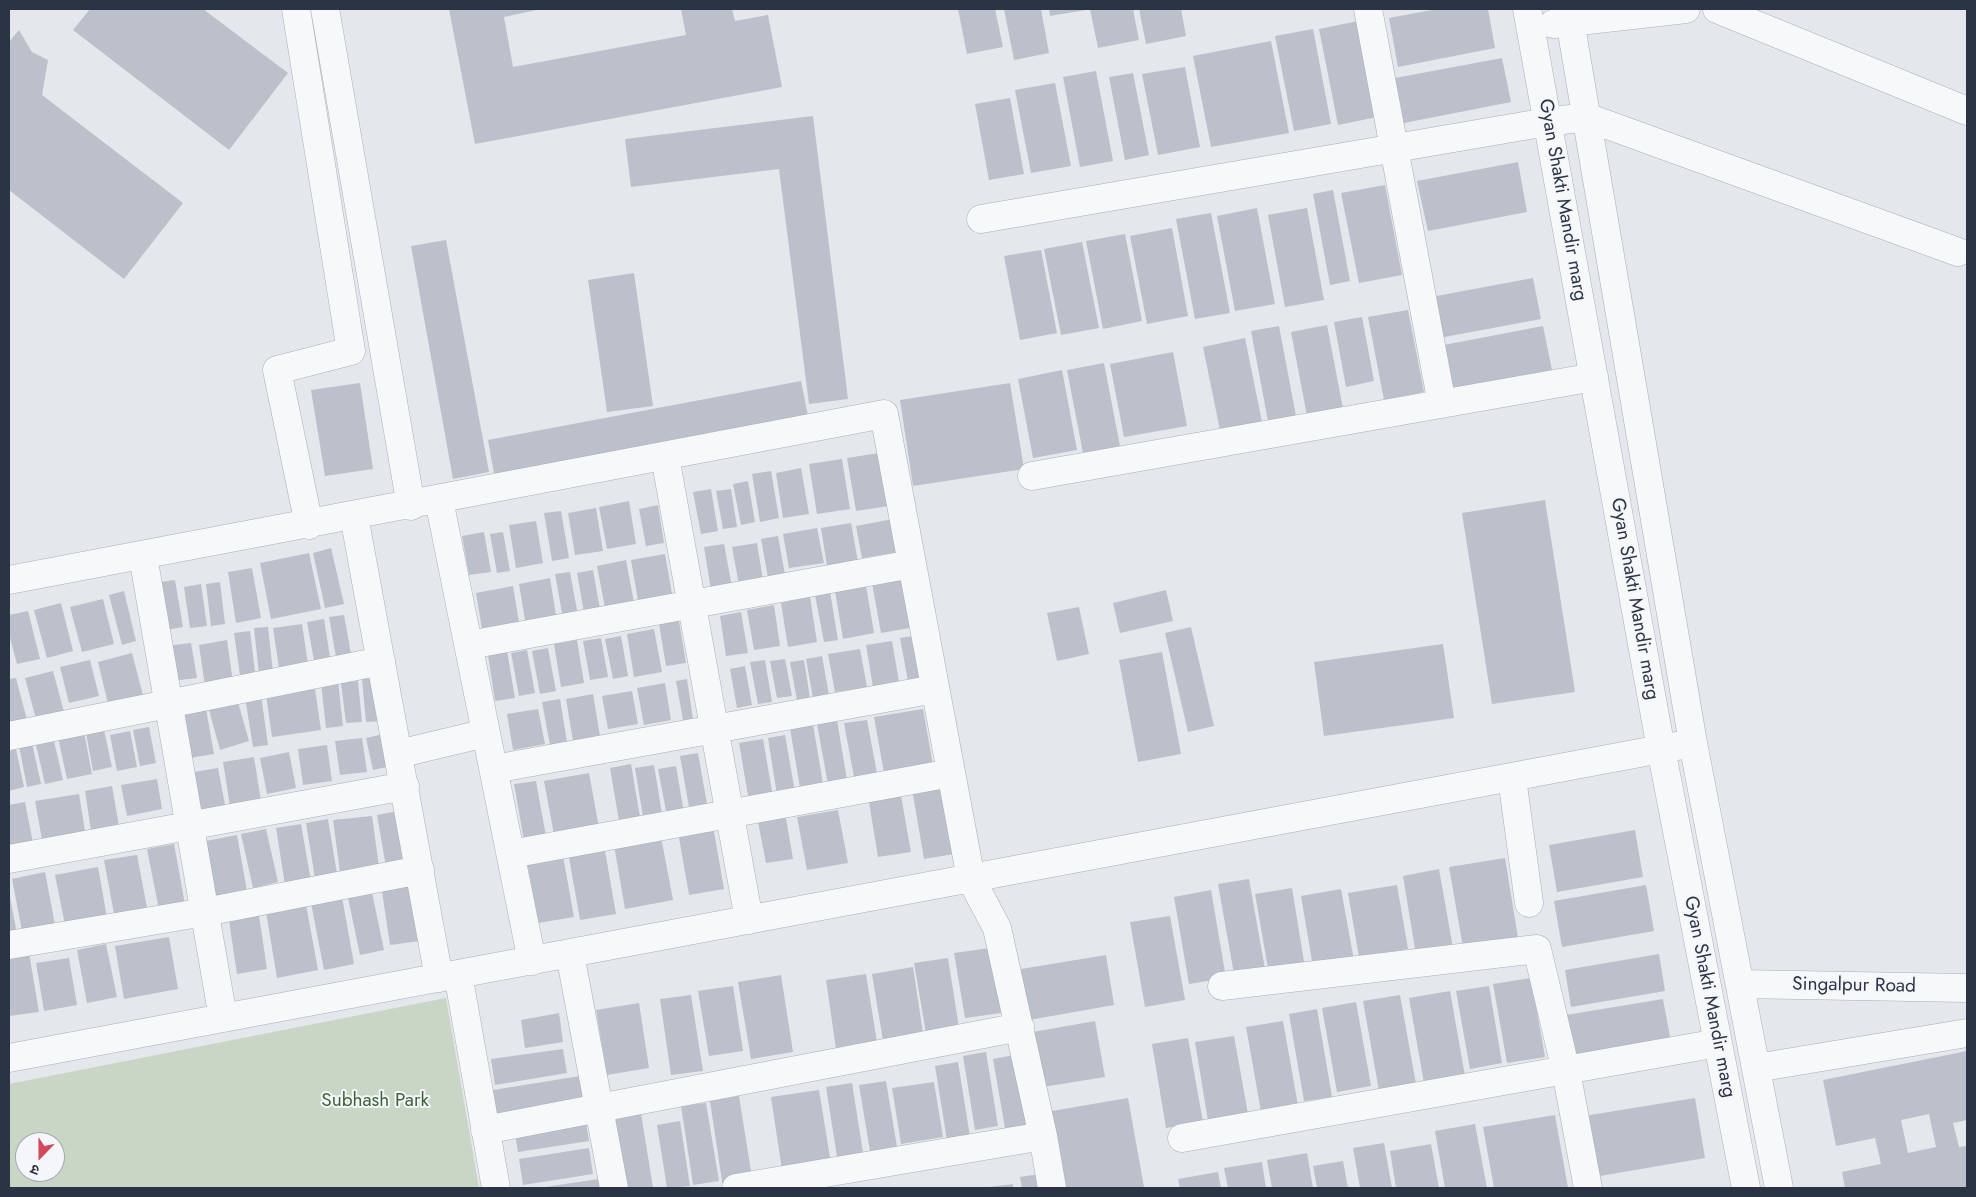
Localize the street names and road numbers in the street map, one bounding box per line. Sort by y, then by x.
street label: Gyan Shakti Mandir marg [1533,97,1591,303]
street label: Gyan Shakti Mandir marg [1605,496,1663,702]
street label: Gyan Shakti Mandir marg [1678,894,1740,1100]
street label: Singalpur Road [1792,974,1916,998]

